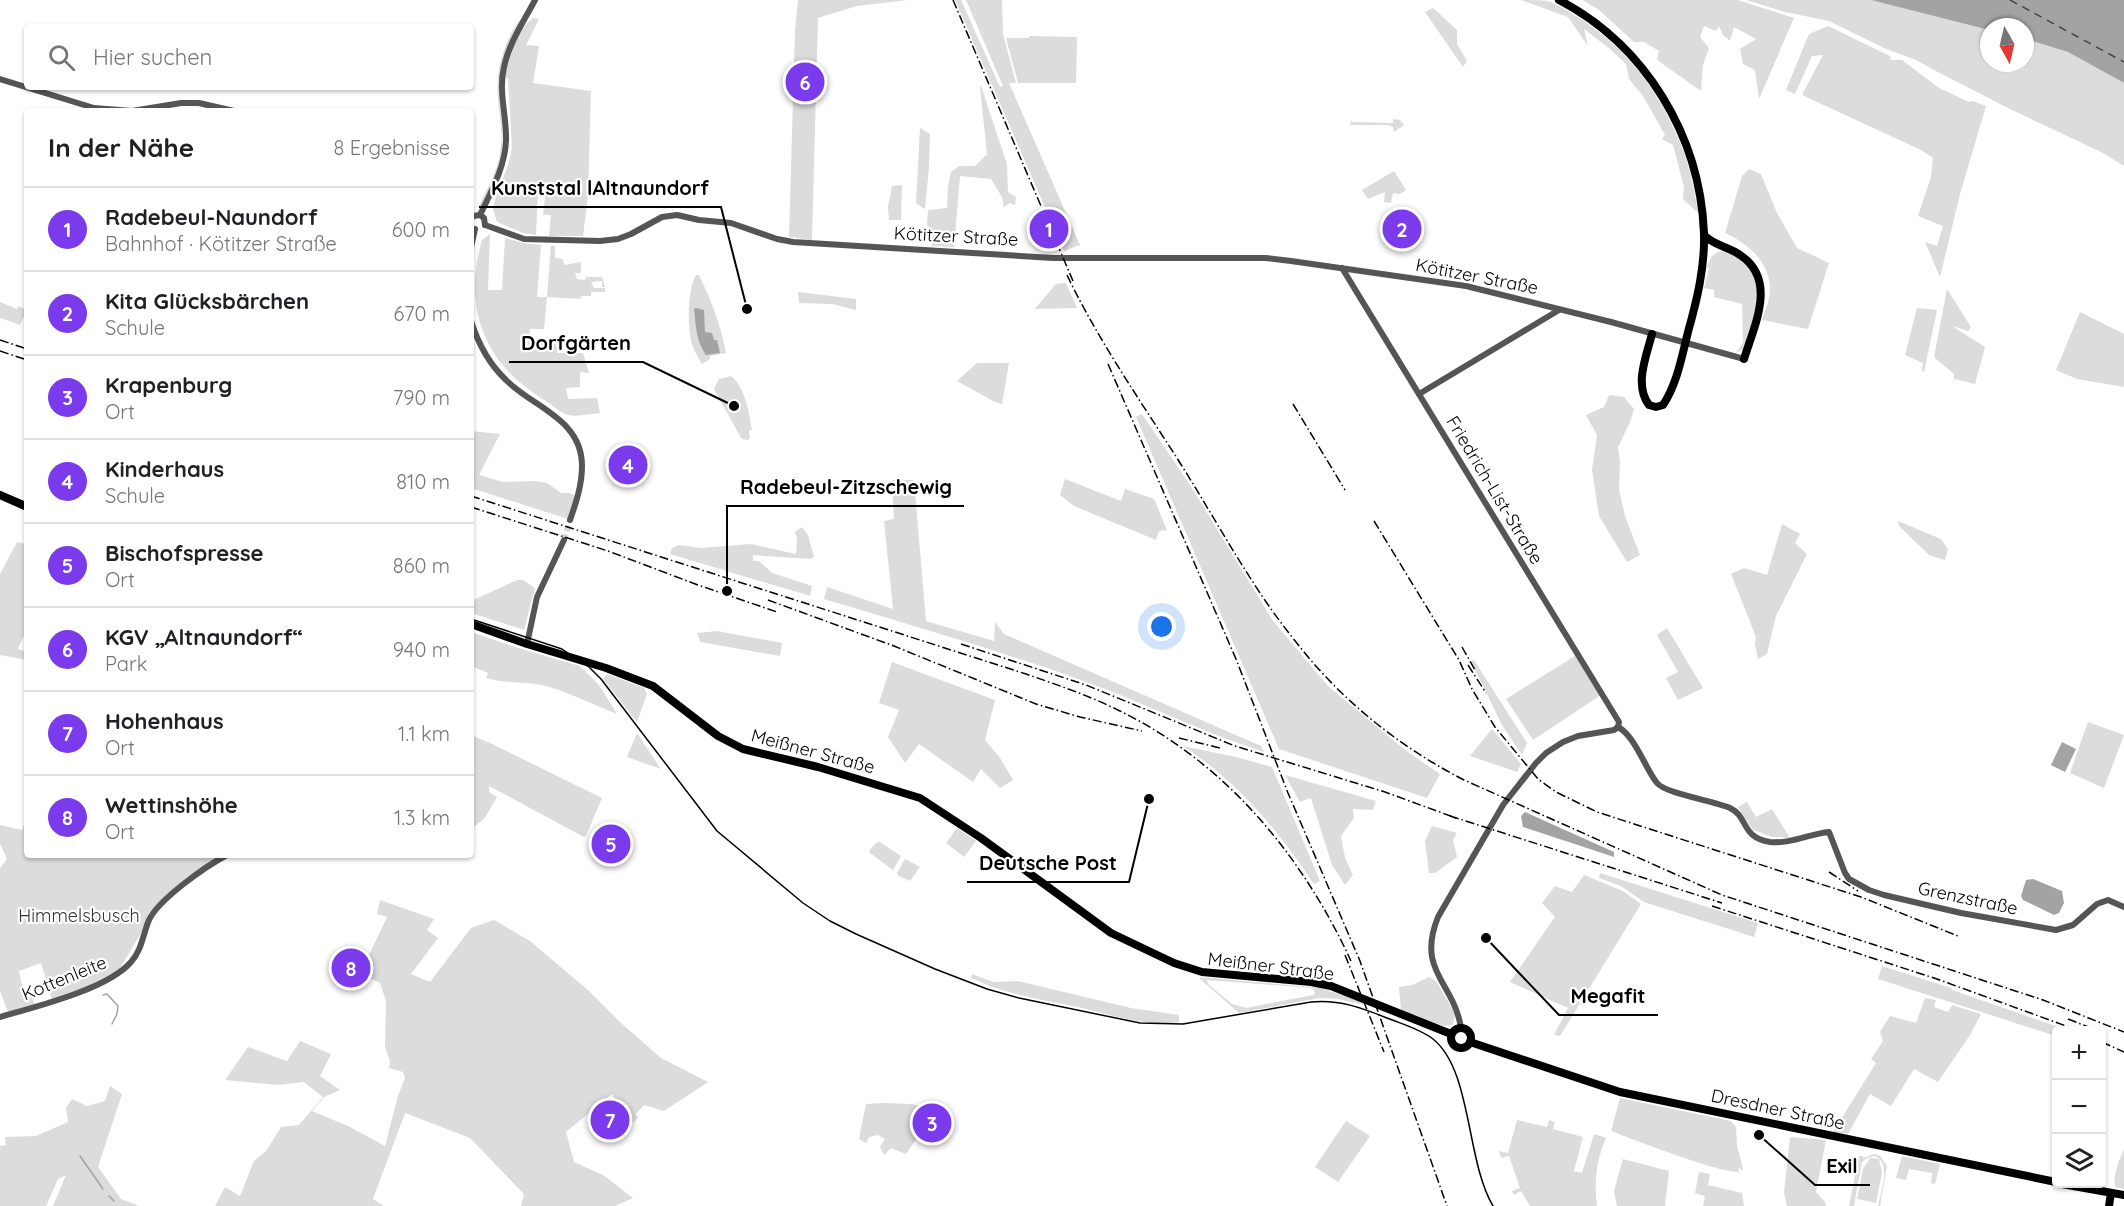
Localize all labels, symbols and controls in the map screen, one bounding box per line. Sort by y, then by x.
north arrow [1980,18,2034,72]
search box [24,24,474,90]
icon: search [45,41,78,74]
text: Hier suchen [93,43,212,71]
pin: 6 [786,60,824,104]
text: In der Nähe [48,131,194,164]
text: 8 Ergebnisse [334,135,450,160]
callout: Kunststal lAltnaundorf [479,169,721,207]
text: Kunststal lAltnaundorf [491,175,709,200]
text: Radebeul-Naundorf [105,203,318,231]
pin: 1 [1030,206,1068,252]
pin: 2 [1382,206,1422,252]
text: 1 [64,217,71,242]
text: 600 m [392,217,450,242]
street label: Kötitzer Straße [893,221,1019,251]
text: Bahnhof · Kötitzer Straße [105,231,337,256]
street label: Kötitzer Straße [1414,253,1540,299]
text: Kita Glücksbärchen [105,287,309,315]
text: 2 [62,301,73,326]
text: 670 m [393,301,450,326]
text: Schule [105,315,165,340]
callout: Dorfgärten [509,324,643,362]
text: Dorfgärten [521,330,631,355]
text: Krapenburg [105,371,232,399]
text: 3 [62,385,73,410]
text: 790 m [393,385,450,410]
text: Ort [105,399,135,424]
street label: Friedrich-List-Straße [1442,412,1548,568]
pin: 4 [608,442,648,488]
text: Kinderhaus [105,455,224,483]
callout: Radebeul-Zitzschewig [727,468,964,506]
text: 4 [62,469,73,494]
text: 810 m [396,469,450,494]
text: Radebeul-Zitzschewig [740,474,952,499]
text: Schule [105,483,165,508]
text: Bischofspresse [105,539,264,567]
text: 5 [62,553,73,578]
text: 860 m [393,553,450,578]
text: Ort [105,567,135,592]
your location [1147,612,1176,641]
text: KGV „Altnaundorf“ [105,623,303,651]
text: 6 [62,637,73,662]
text: 940 m [393,637,450,662]
text: Park [105,651,147,676]
text: Hohenhaus [105,707,224,735]
text: 7 [62,721,73,746]
text: 1.1 km [398,721,450,746]
street label: Meißner Straße [749,723,877,779]
text: Ort [105,735,135,760]
text: Wettinshöhe [105,791,238,819]
text: 8 [62,805,73,830]
text: 1.3 km [394,805,450,830]
text: Ort [105,819,135,844]
pin: 5 [592,822,630,866]
callout: Deutsche Post [967,844,1129,882]
text: Deutsche Post [979,850,1117,875]
street label: Grenzstraße [1916,876,2020,920]
park label: Himmelsbusch [18,904,140,927]
pin: 8 [332,946,370,990]
street label: Meißner Straße [1206,947,1336,985]
street label: Kottenleite [18,951,110,1005]
callout: Megafit [1559,977,1658,1015]
text: Megafit [1571,983,1645,1008]
map controls [2052,1026,2106,1188]
button: + [2052,1026,2106,1080]
button: − [2052,1080,2106,1134]
street label: Dresdner Straße [1709,1084,1847,1134]
pin: 7 [590,1098,630,1142]
pin: 3 [912,1100,952,1146]
button: layers [2052,1134,2106,1188]
callout: Exil [1815,1147,1870,1185]
text: Exil [1826,1153,1858,1178]

